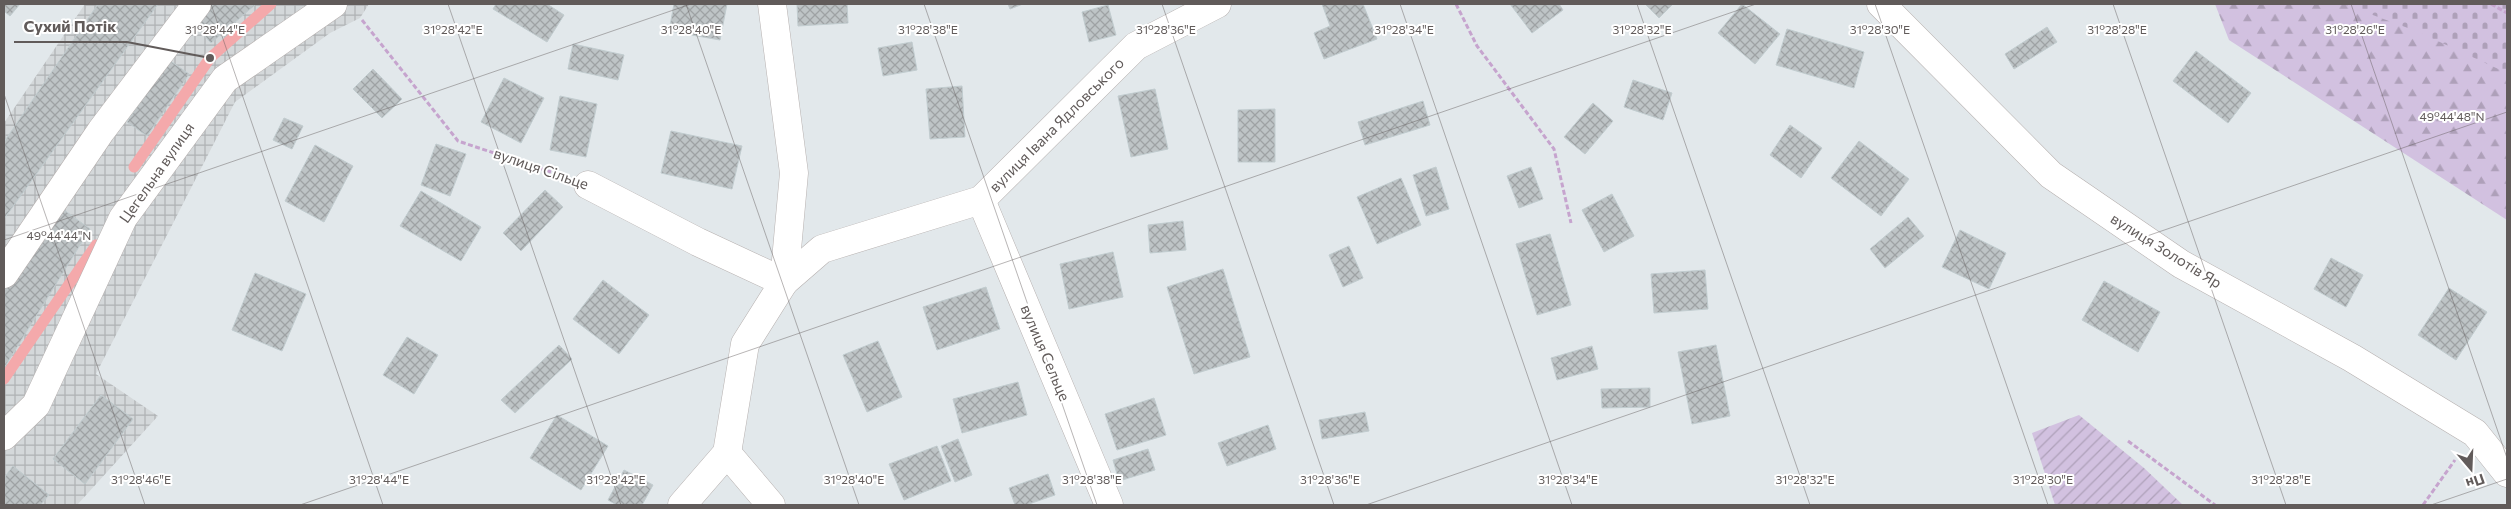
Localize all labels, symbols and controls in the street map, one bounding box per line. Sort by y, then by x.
callout: Сухий Потік [14,11,127,42]
text: Сухий Потік [24,16,116,35]
text: 31°28'44"E [185,22,245,36]
text: 31°28'42"E [423,22,483,36]
text: 31°28'40"E [661,22,721,36]
text: 31°28'38"E [898,22,958,36]
text: 31°28'36"E [1136,22,1196,36]
text: 31°28'34"E [1374,22,1434,36]
text: 31°28'32"E [1612,22,1672,36]
text: 31°28'30"E [1850,22,1910,36]
text: 31°28'28"E [2087,22,2147,36]
text: 31°28'26"E [2325,22,2385,36]
street label: вулиця Івана Ядловського [985,53,1127,195]
text: 49°44'48"N [2420,109,2484,123]
street label: Цегельна вулиця [115,119,198,226]
street label: вулиця Сільце [492,143,591,193]
street label: вулиця Золотів Яр [2108,209,2225,292]
text: 49°44'44"N [27,228,91,242]
street label: вулиця Сельце [1017,302,1074,404]
north arrow [2446,444,2496,494]
text: Пн [2464,471,2487,493]
text: 31°28'46"E [111,472,171,486]
text: 31°28'44"E [349,472,409,486]
text: 31°28'42"E [586,472,646,486]
text: 31°28'40"E [824,472,884,486]
text: 31°28'38"E [1062,472,1122,486]
text: 31°28'36"E [1300,472,1360,486]
text: 31°28'34"E [1538,472,1598,486]
text: 31°28'32"E [1775,472,1835,486]
text: 31°28'30"E [2013,472,2073,486]
text: 31°28'28"E [2251,472,2311,486]

